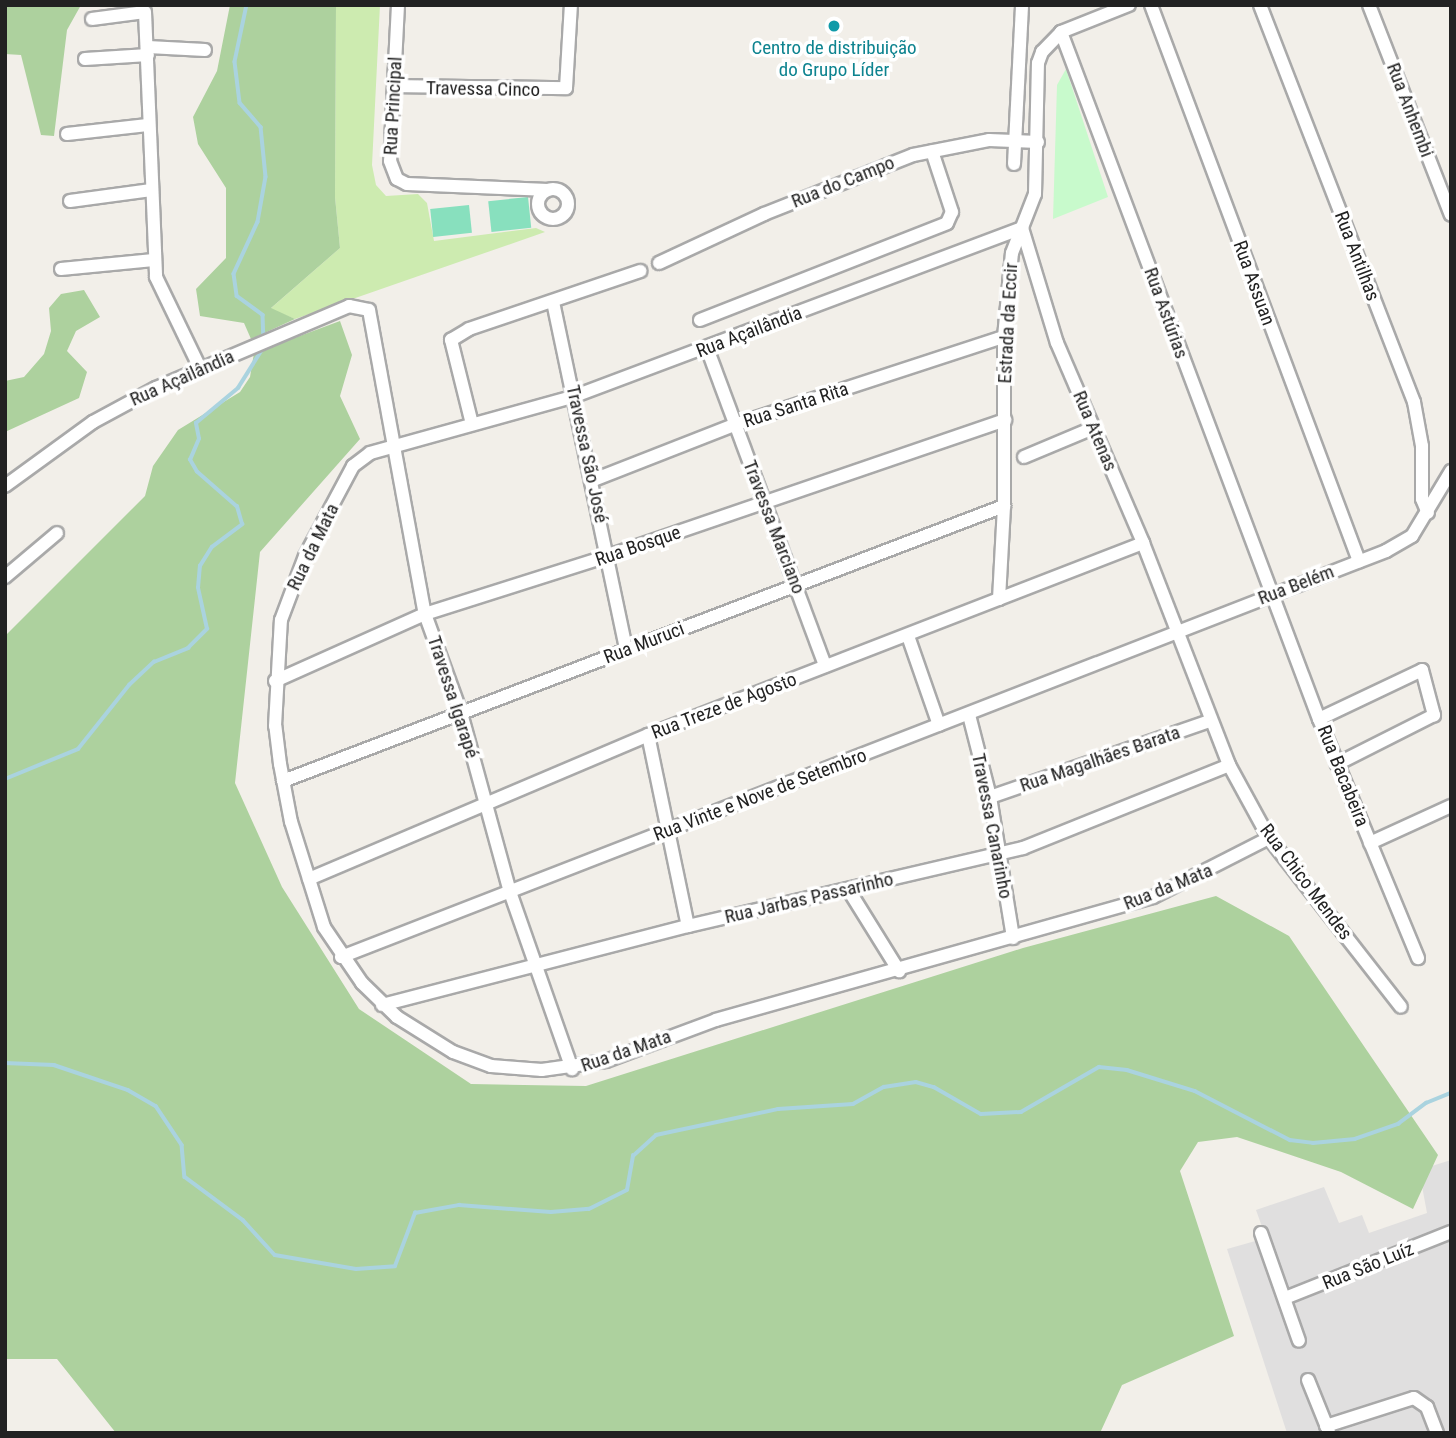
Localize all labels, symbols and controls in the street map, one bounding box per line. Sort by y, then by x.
marker: Centro de distribuição do Grupo Líder [826,18,842,34]
place label: Centro de distribuição do Grupo Líder [751,37,917,81]
street label: Rua Principal [379,56,407,156]
street label: Rua Anhembi [1382,60,1438,160]
street label: Travessa Cinco [426,77,540,101]
street label: Rua do Campo [788,151,898,213]
street label: Rua Antilhas [1329,208,1385,304]
street label: Rua Assuan [1228,238,1280,328]
street label: Estrada da Eccir [993,262,1023,384]
street label: Rua Astúrias [1139,264,1193,362]
street label: Rua Açailândia [693,301,805,363]
street label: Rua Açailândia [126,345,238,411]
street label: Rua Santa Rita [741,377,851,433]
street label: Travessa São José [561,383,613,525]
street label: Rua Atenas [1068,387,1122,475]
street label: Travessa Marciano [738,457,810,597]
street label: Rua da Mata [282,500,344,594]
street label: Rua Bosque [592,521,684,571]
street label: Rua Belém [1255,560,1337,610]
street label: Rua Muruci [601,617,687,669]
street label: Travessa Igarapé [422,633,484,761]
street label: Rua Treze de Agosto [648,668,800,744]
street label: Rua Magalhães Barata [1017,721,1183,797]
street label: Rua Bacabeira [1312,722,1374,830]
street label: Rua Vinte e Nove de Setembro [650,744,870,846]
street label: Travessa Canarinho [967,751,1017,901]
street label: Rua Chico Mendes [1255,820,1357,944]
street label: Rua da Mata [1120,859,1216,915]
street label: Rua Jarbas Passarinho [722,868,896,928]
street label: Rua da Mata [578,1025,674,1077]
street label: Rua São Luíz [1319,1237,1417,1295]

